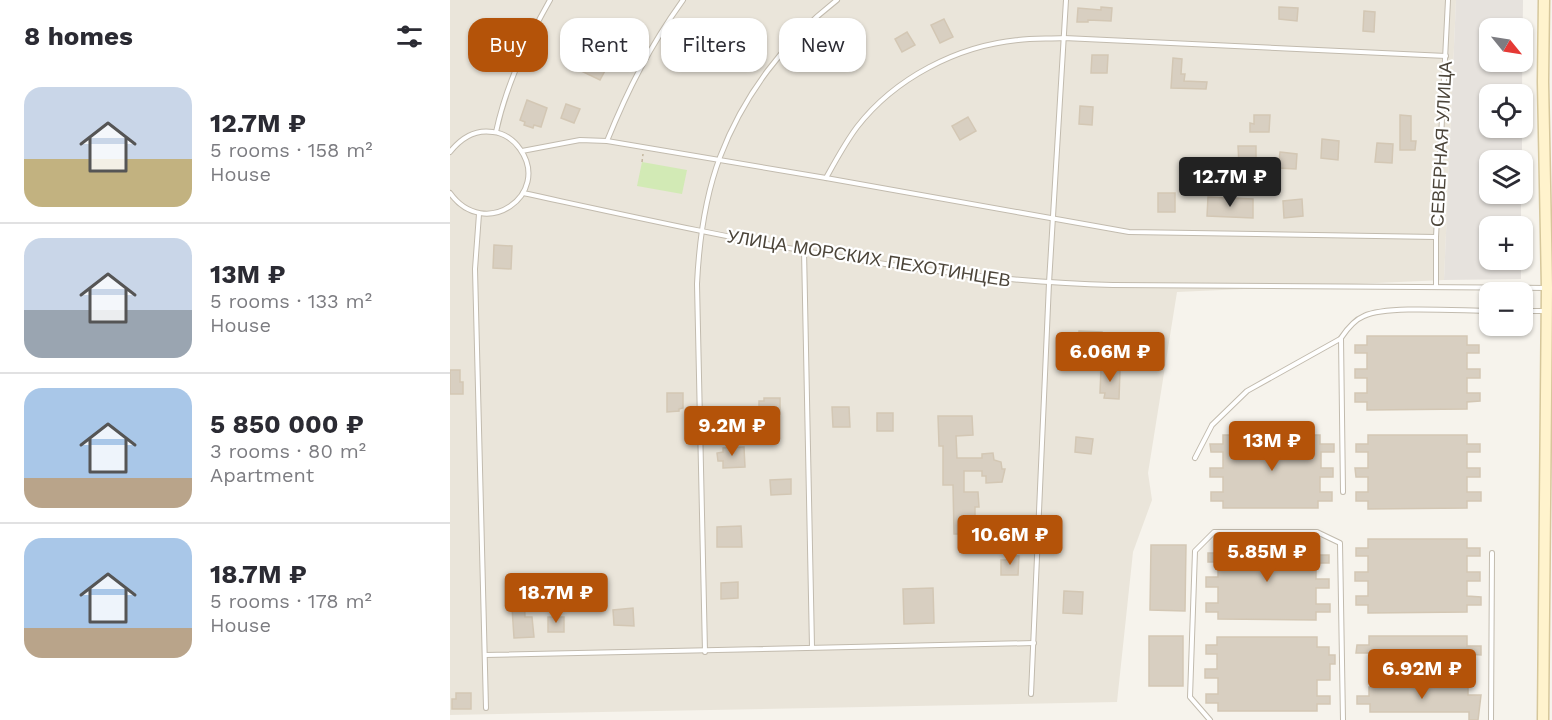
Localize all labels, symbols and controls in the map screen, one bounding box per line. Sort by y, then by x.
chip: Buy [468,18,548,72]
chip: Rent [560,18,649,72]
chip: Filters [661,18,767,72]
chip: New [779,18,866,72]
north arrow [1479,18,1533,72]
map controls [1479,18,1533,336]
icon: filters [393,20,426,53]
text: 8 homes [24,21,133,51]
street label: СЕВЕРНАЯ УЛИЦА [1426,61,1456,227]
button: locate [1479,84,1533,138]
text: 12.7M ₽ [210,108,306,138]
icon: home [72,111,144,183]
text: 5 rooms · 158 m² [210,138,373,162]
button: layers [1479,150,1533,204]
pin: 12.7M ₽ [1175,157,1285,208]
text: House [210,162,271,186]
text: 12.7M ₽ [1193,164,1267,188]
button: + [1479,216,1533,270]
street label: УЛИЦА МОРСКИХ ПЕХОТИНЦЕВ [726,225,1012,291]
text: 13M ₽ [210,259,286,289]
icon: home [72,262,144,334]
button: − [1479,282,1533,336]
text: 5 rooms · 133 m² [210,289,372,313]
text: House [210,313,271,337]
pin: 6.06M ₽ [1055,332,1165,383]
text: 6.06M ₽ [1070,339,1150,363]
pin: 9.2M ₽ [683,406,781,457]
text: 5 850 000 ₽ [210,409,364,439]
icon: home [72,412,144,484]
text: 9.2M ₽ [698,413,766,437]
pin: 13M ₽ [1230,421,1314,472]
text: 13M ₽ [1243,428,1301,452]
text: 3 rooms · 80 m² [210,439,366,463]
text: Apartment [210,463,314,487]
pin: 10.6M ₽ [955,515,1065,566]
text: 10.6M ₽ [972,522,1049,546]
pin: 5.85M ₽ [1212,532,1322,583]
text: 5.85M ₽ [1227,539,1307,563]
text: 18.7M ₽ [210,559,307,589]
icon: home [72,562,144,634]
pin: 18.7M ₽ [501,573,611,624]
text: 18.7M ₽ [519,580,593,604]
text: 5 rooms · 178 m² [210,589,372,613]
text: House [210,613,271,637]
pin: 6.92M ₽ [1367,649,1477,700]
text: 6.92M ₽ [1382,656,1462,680]

